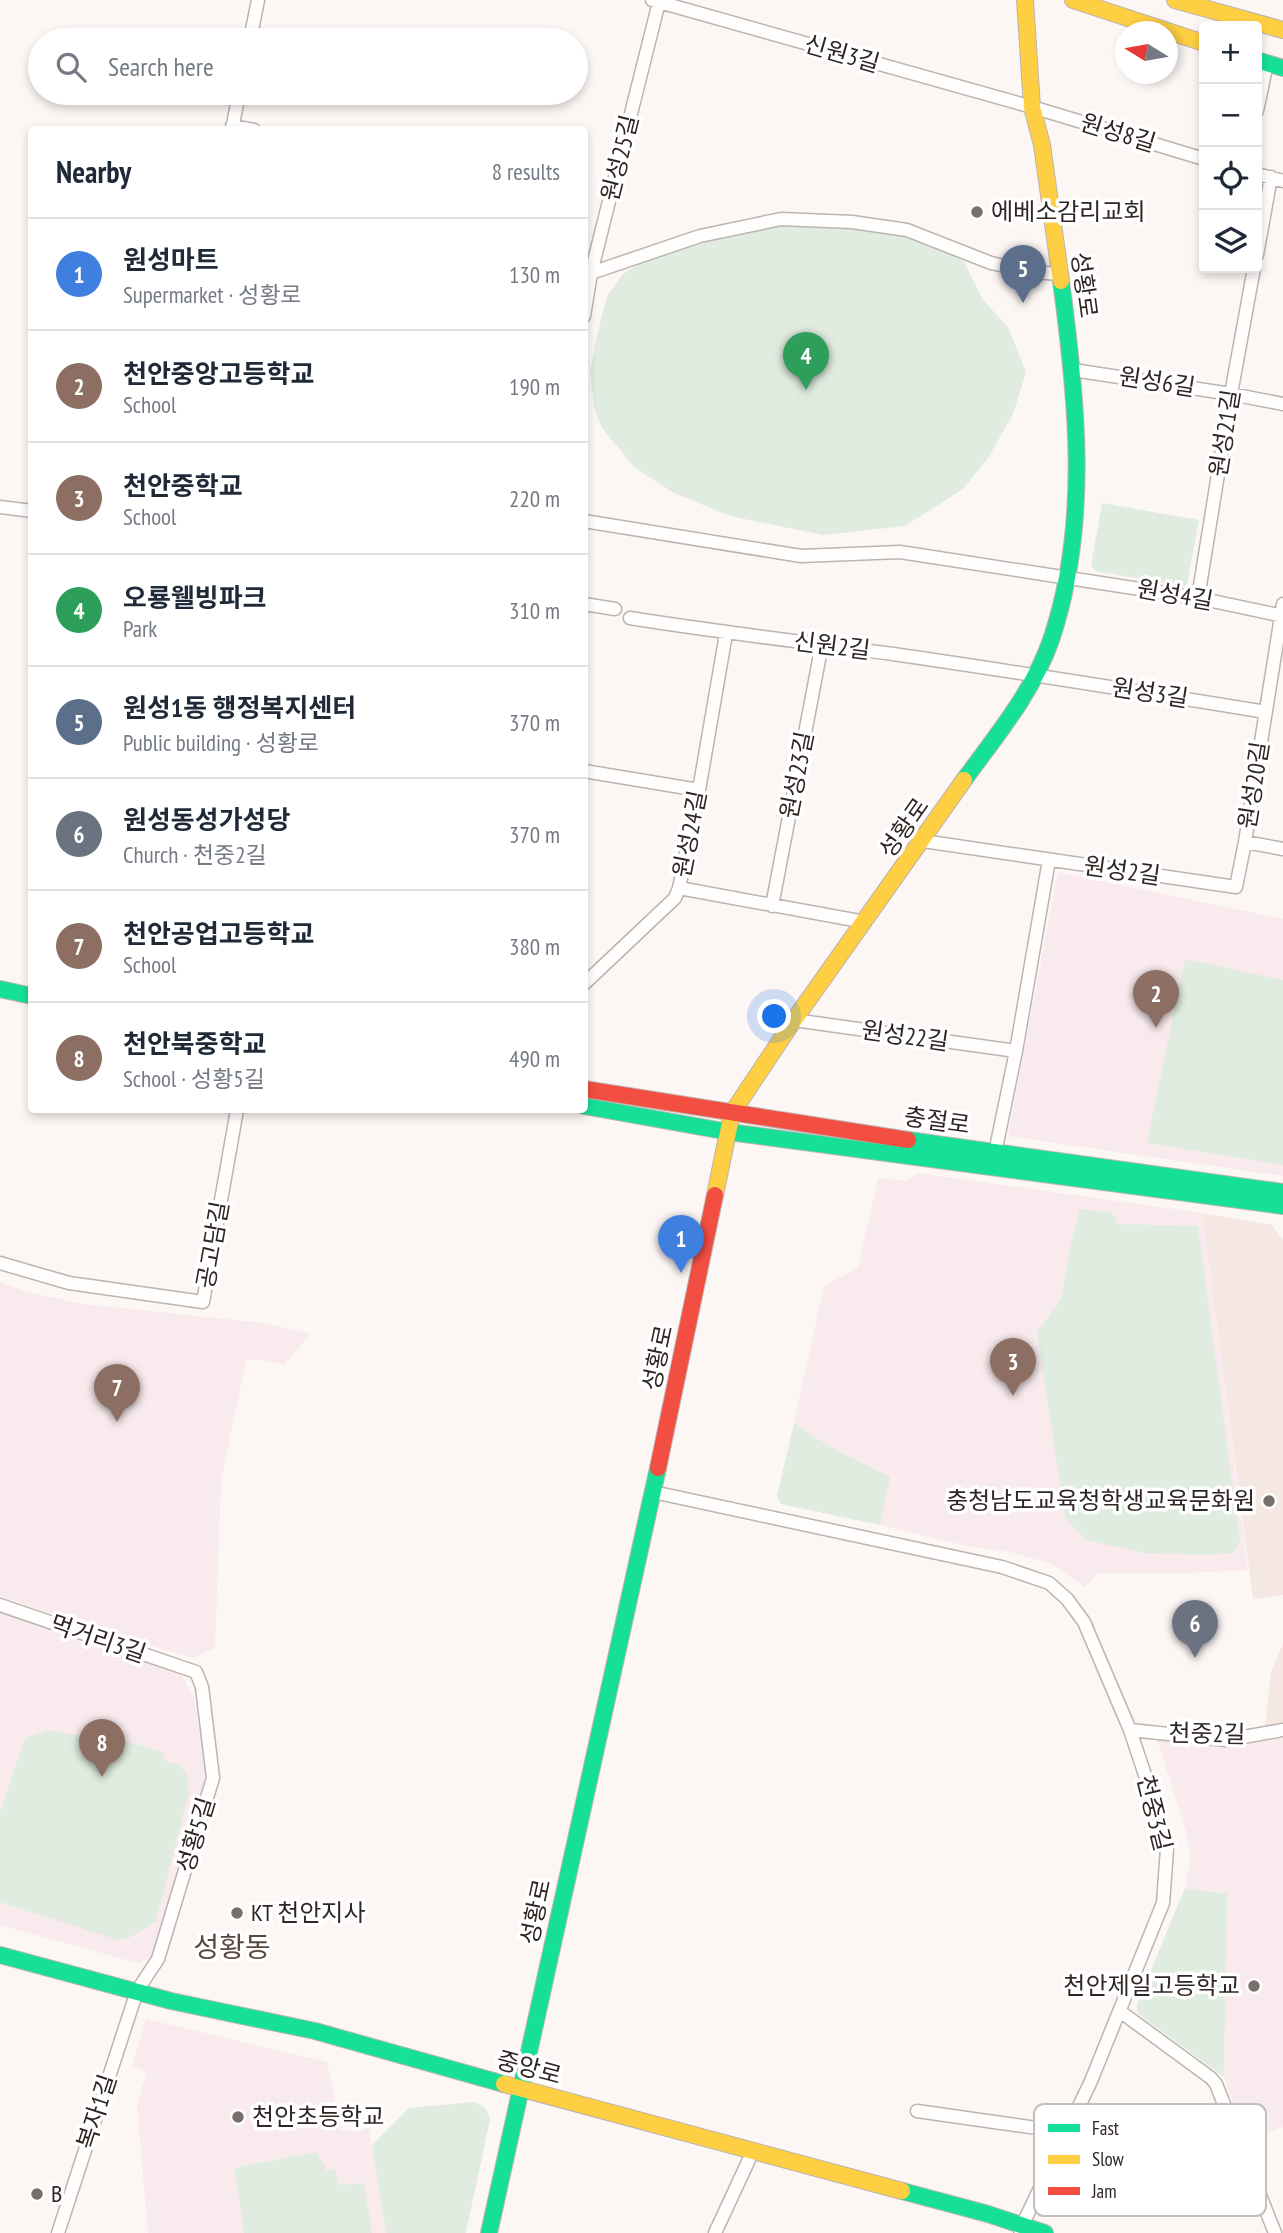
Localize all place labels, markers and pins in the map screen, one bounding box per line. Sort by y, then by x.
place label: 에베소감리교회 [991,196,1146,227]
marker: 에베소감리교회 [969,204,985,220]
pin: 5 [1000,245,1046,303]
pin: 4 [783,332,829,390]
pin: 2 [1133,970,1179,1028]
pin: 1 [658,1215,704,1273]
pin: 3 [990,1338,1036,1396]
pin: 7 [94,1364,140,1422]
place label: 충청남도교육청학생교육문화원 [946,1485,1255,1516]
marker: 충청남도교육청학생교육문화원 [1261,1493,1277,1509]
pin: 6 [1172,1600,1218,1658]
pin: 8 [79,1719,125,1777]
place label: KT 천안지사 [251,1897,366,1928]
marker: KT 천안지사 [229,1905,245,1921]
place label: 천안제일고등학교 [1063,1970,1240,2001]
marker: 천안제일고등학교 [1246,1978,1262,1994]
place label: 천안초등학교 [252,2101,384,2132]
marker: 천안초등학교 [230,2109,246,2125]
place label: B [51,2178,62,2209]
marker: B [29,2186,45,2202]

